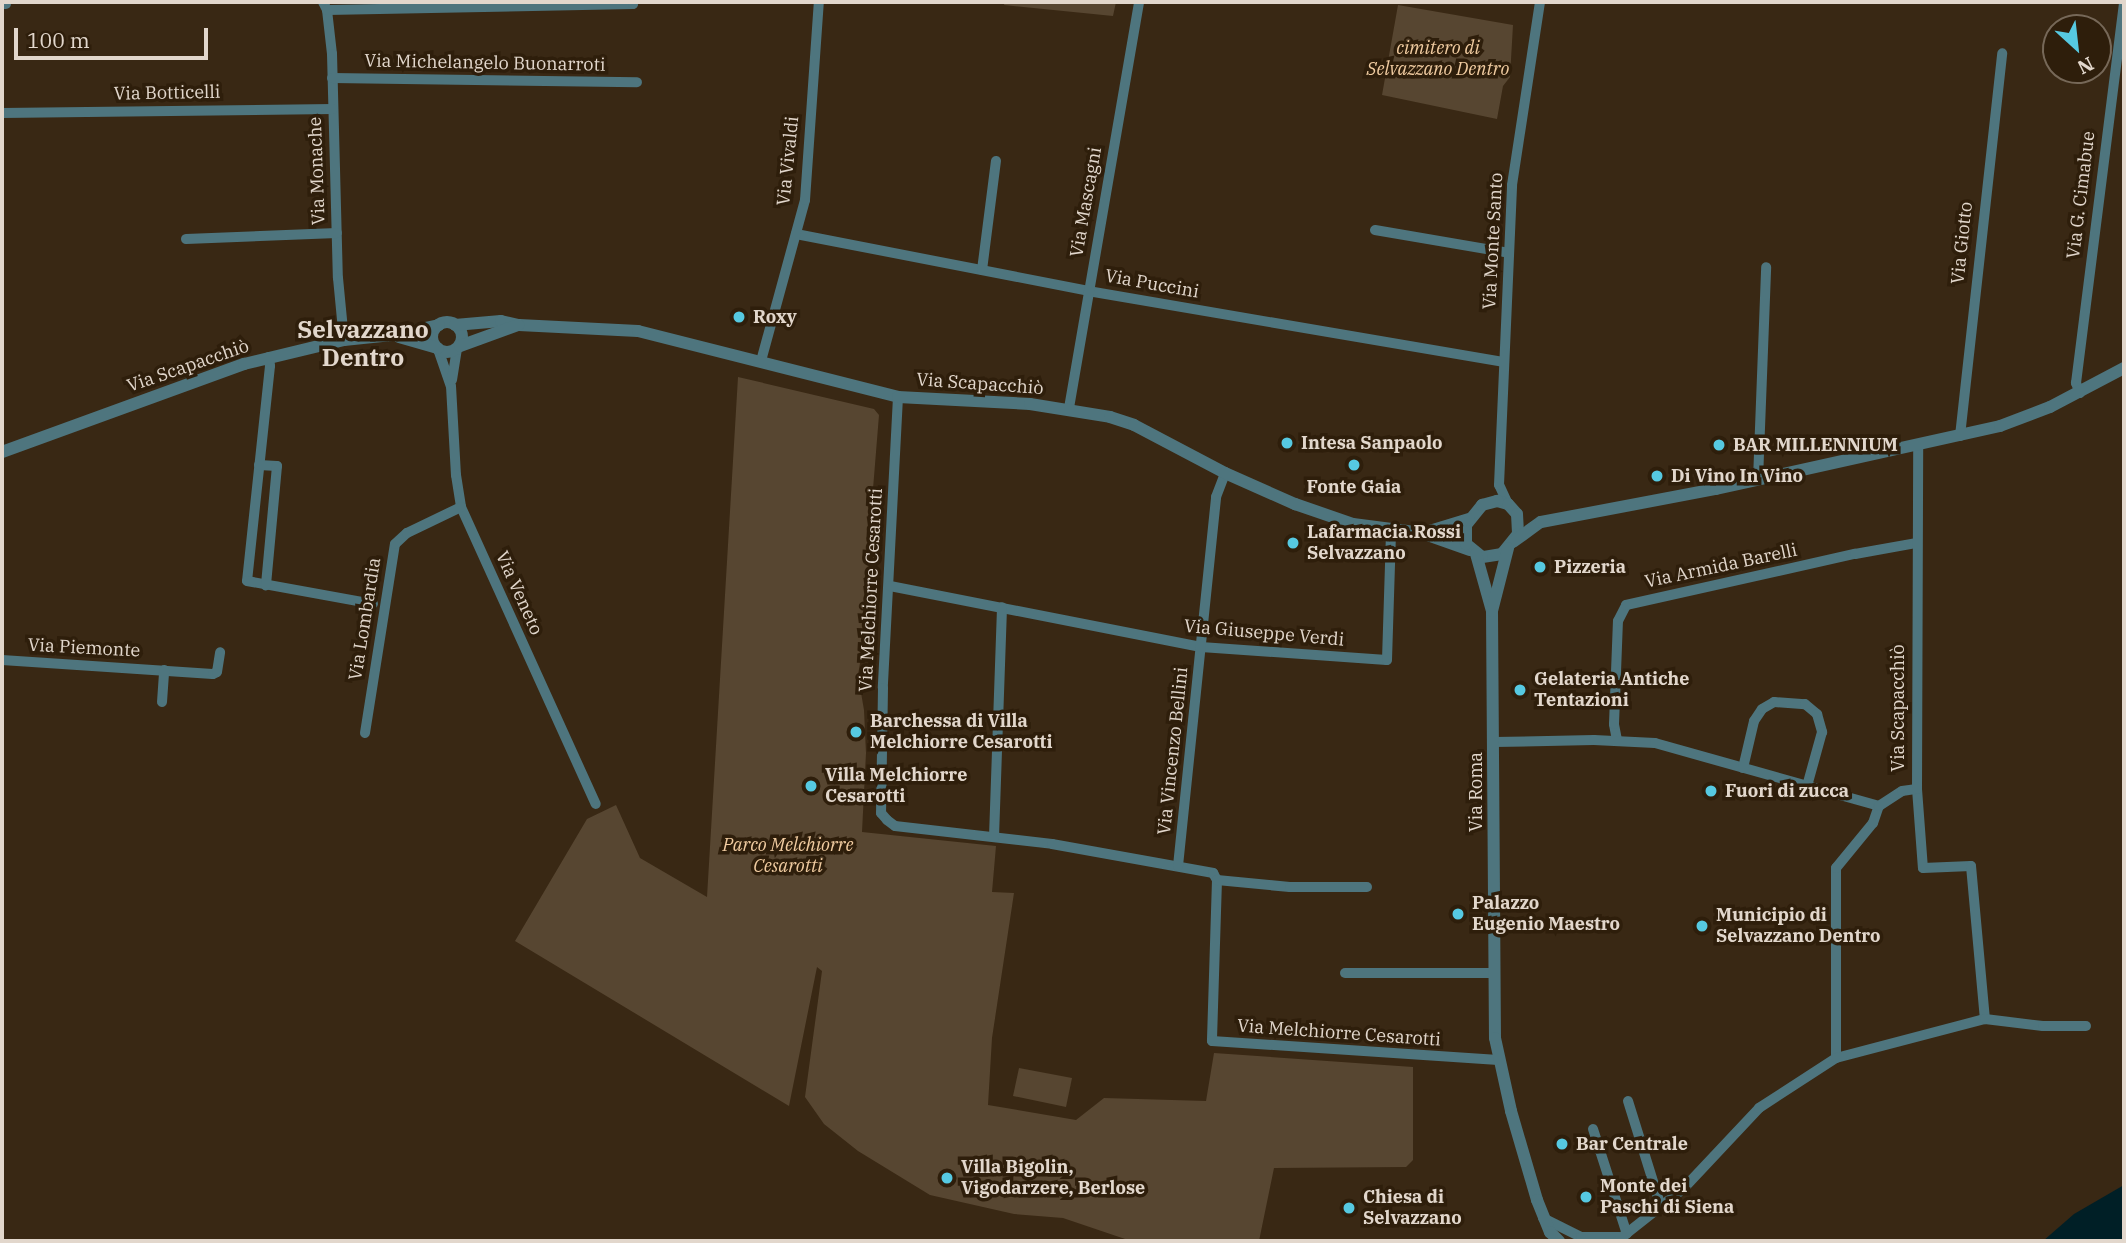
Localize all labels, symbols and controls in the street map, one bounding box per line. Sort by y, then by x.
scale bar [18,14,212,58]
north arrow [2042,14,2112,84]
text: 100 m [27,26,90,54]
park label: cimitero di Selvazzano Dentro [1367,38,1509,80]
street label: Via Michelangelo Buonarroti [364,50,606,76]
text: N [2073,52,2098,80]
street label: Via Botticelli [113,81,221,105]
street label: Via Vivaldi [773,115,803,207]
street label: Via Monache [304,116,330,226]
street label: Via G. Cimabue [2062,130,2100,260]
street label: Via Mascagni [1066,145,1106,259]
street label: Via Monte Santo [1479,172,1507,310]
street label: Via Giotto [1947,201,1977,285]
street label: Via Puccini [1103,265,1201,303]
place label: Roxy [753,306,797,328]
marker: Roxy [731,309,747,325]
district label: Selvazzano Dentro [297,316,429,372]
street label: Via Scapacchiò [124,335,252,397]
street label: Via Scapacchiò [916,369,1044,399]
place label: Intesa Sanpaolo [1301,432,1443,454]
place label: BAR MILLENNIUM [1733,434,1898,456]
marker: Intesa Sanpaolo [1279,435,1295,451]
marker: BAR MILLENNIUM [1711,437,1727,453]
marker: Fonte Gaia [1346,457,1362,473]
place label: Di Vino In Vino [1671,465,1803,487]
marker: Di Vino In Vino [1649,468,1665,484]
place label: Fonte Gaia [1307,476,1401,498]
street label: Via Melchiorre Cesarotti [855,487,887,693]
place label: Lafarmacia.Rossi Selvazzano [1307,522,1461,564]
marker: Lafarmacia.Rossi Selvazzano [1285,535,1301,551]
street label: Via Armida Barelli [1643,539,1799,593]
street label: Via Veneto [491,548,547,638]
street label: Via Lombardia [345,556,385,682]
place label: Pizzeria [1554,556,1626,578]
marker: Pizzeria [1532,559,1548,575]
street label: Via Giuseppe Verdi [1183,615,1345,651]
street label: Via Piemonte [27,634,141,662]
street label: Via Scapacchiò [1887,644,1909,772]
street label: Via Vincenzo Bellini [1153,666,1193,836]
place label: Gelateria Antiche Tentazioni [1534,669,1690,712]
marker: Gelateria Antiche Tentazioni [1512,682,1528,698]
place label: Barchessa di Villa Melchiorre Cesarotti [870,711,1053,754]
marker: Barchessa di Villa Melchiorre Cesarotti [848,724,864,740]
street label: Via Roma [1465,752,1487,832]
place label: Villa Melchiorre Cesarotti [825,765,967,808]
marker: Villa Melchiorre Cesarotti [803,778,819,794]
place label: Fuori di zucca [1725,780,1849,802]
marker: Fuori di zucca [1703,783,1719,799]
park label: Parco Melchiorre Cesarotti [722,835,854,878]
place label: Palazzo Eugenio Maestro [1472,893,1620,936]
place label: Municipio di Selvazzano Dentro [1716,905,1881,948]
marker: Palazzo Eugenio Maestro [1450,906,1466,922]
marker: Municipio di Selvazzano Dentro [1694,918,1710,934]
street label: Via Melchiorre Cesarotti [1236,1015,1442,1051]
place label: Bar Centrale [1576,1133,1688,1155]
marker: Bar Centrale [1554,1136,1570,1152]
place label: Villa Bigolin, Vigodarzere, Berlose [961,1157,1145,1200]
marker: Villa Bigolin, Vigodarzere, Berlose [939,1170,955,1186]
place label: Monte dei Paschi di Siena [1600,1176,1734,1218]
place label: Chiesa di Selvazzano [1363,1187,1462,1230]
marker: Monte dei Paschi di Siena [1578,1189,1594,1205]
marker: Chiesa di Selvazzano [1341,1200,1357,1216]

